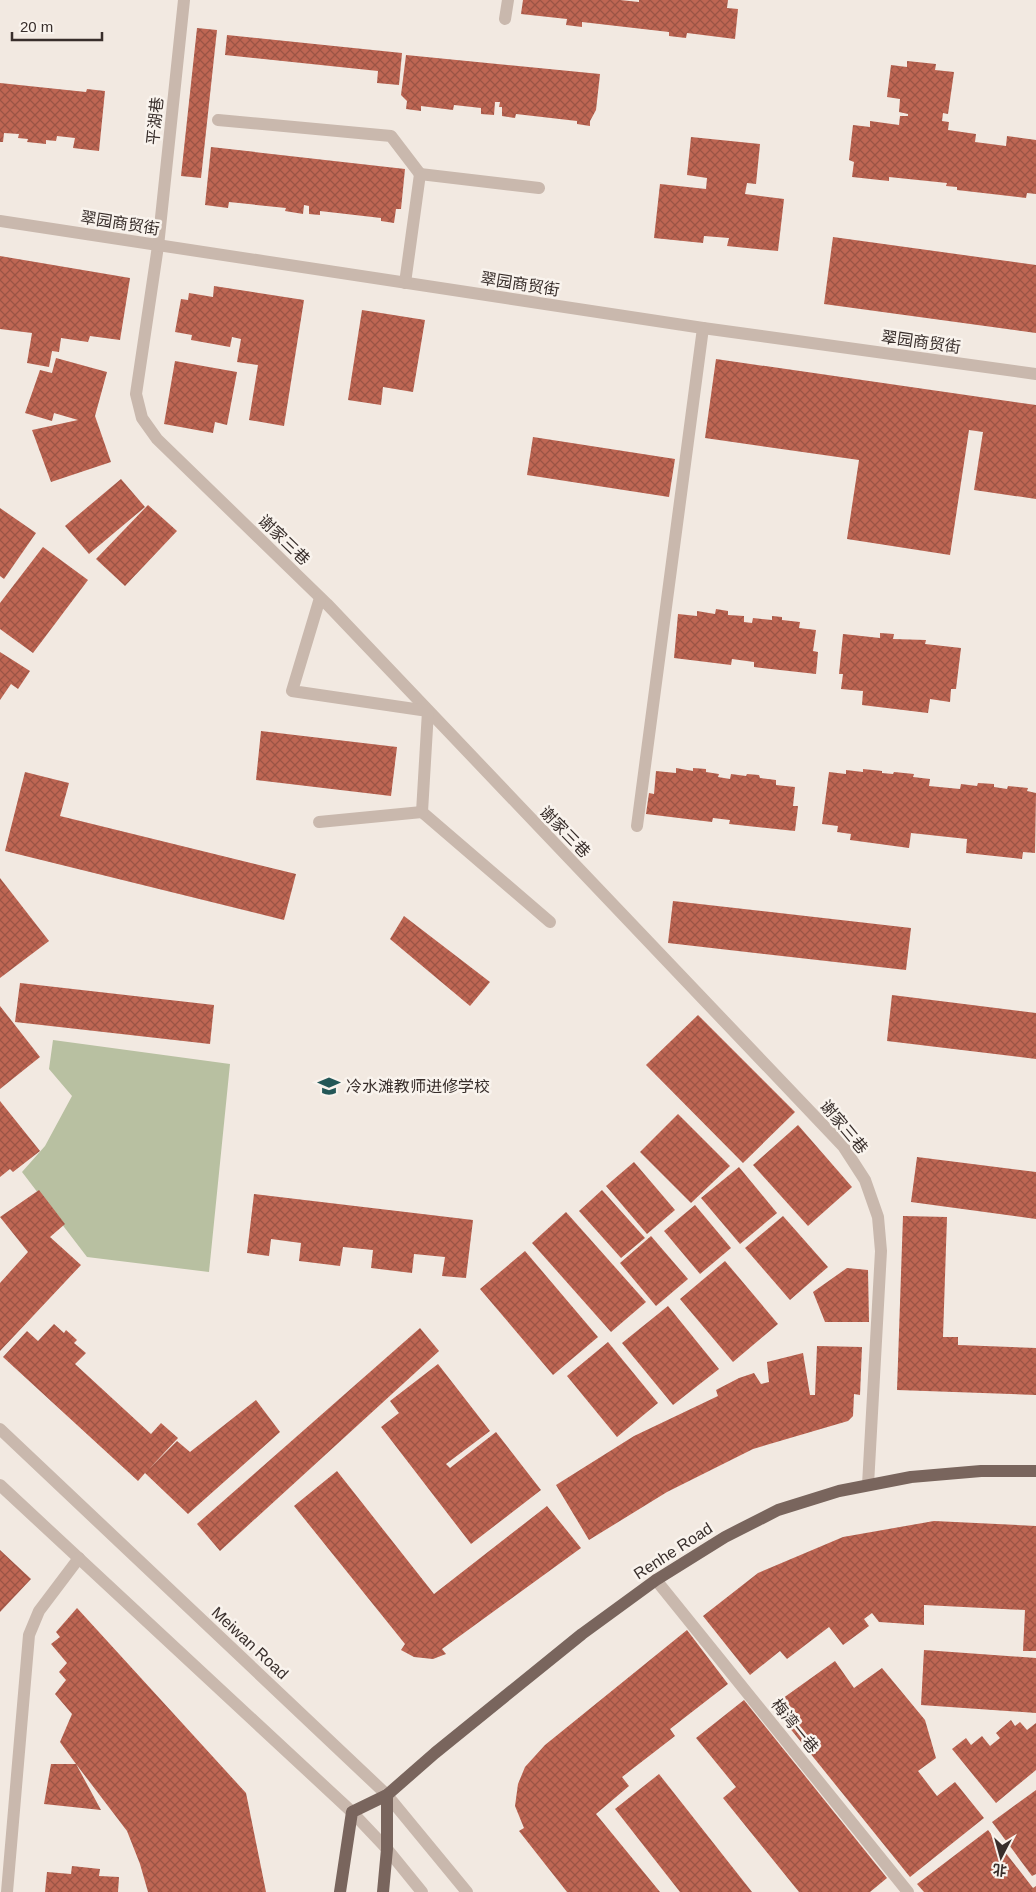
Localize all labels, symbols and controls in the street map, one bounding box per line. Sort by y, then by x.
scale bar [12,10,102,42]
text: 20 m [20,18,53,35]
street label: 平湖巷 [144,96,166,146]
street label: 翠园商贸街 [79,208,161,238]
street label: 翠园商贸街 [479,269,561,299]
street label: 翠园商贸街 [880,328,962,356]
street label: 谢家三巷 [255,512,313,568]
street label: 谢家三巷 [537,803,593,861]
school or university icon: 冷水滩教师进修学校 [316,1073,342,1099]
place label: 冷水滩教师进修学校 [346,1078,490,1095]
street label: 谢家三巷 [817,1097,871,1157]
street label: Renhe Road [631,1519,715,1583]
street label: Meiwan Road [208,1603,292,1683]
street label: 梅湾一巷 [768,1696,822,1756]
north arrow [976,1832,1026,1882]
text: 北 [992,1861,1007,1879]

